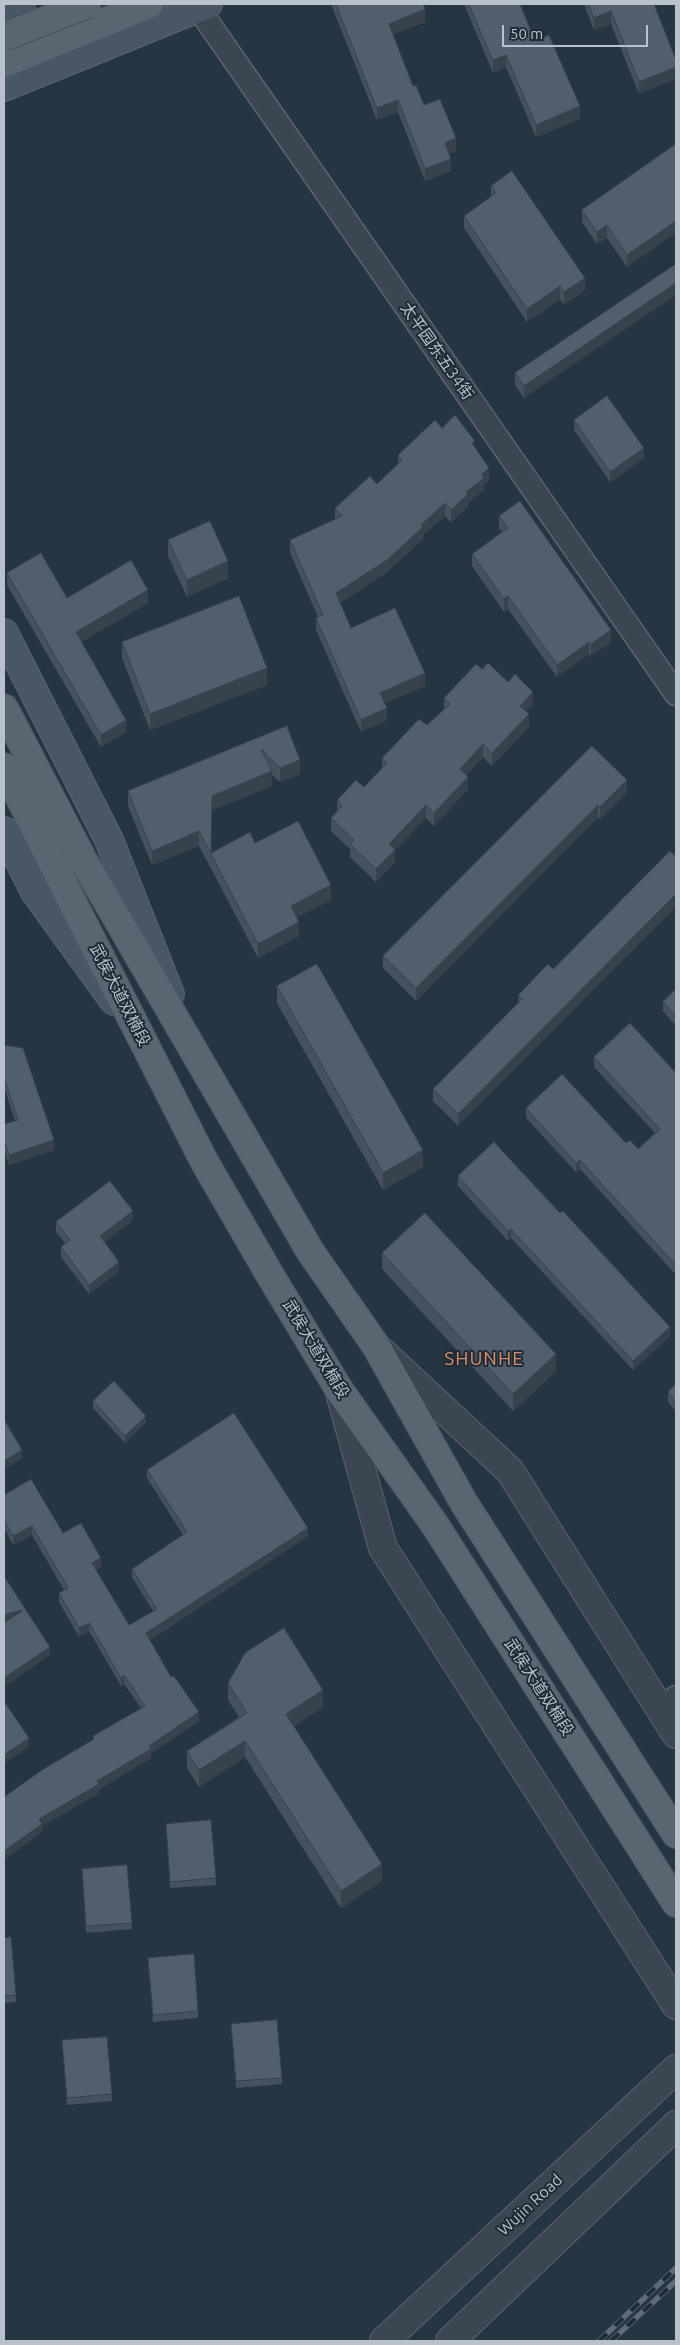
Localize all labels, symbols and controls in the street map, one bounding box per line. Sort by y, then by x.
scale bar [505,15,651,47]
text: 50 m [510,25,543,42]
street label: 太平园东五34街 [396,299,478,403]
street label: 武侯大道双楠段 [86,941,154,1049]
street label: 武侯大道双楠段 [279,1296,353,1402]
district label: SHUNHE [443,1348,525,1370]
street label: 武侯大道双楠段 [500,1635,578,1739]
street label: Wujin Road [494,2170,566,2240]

